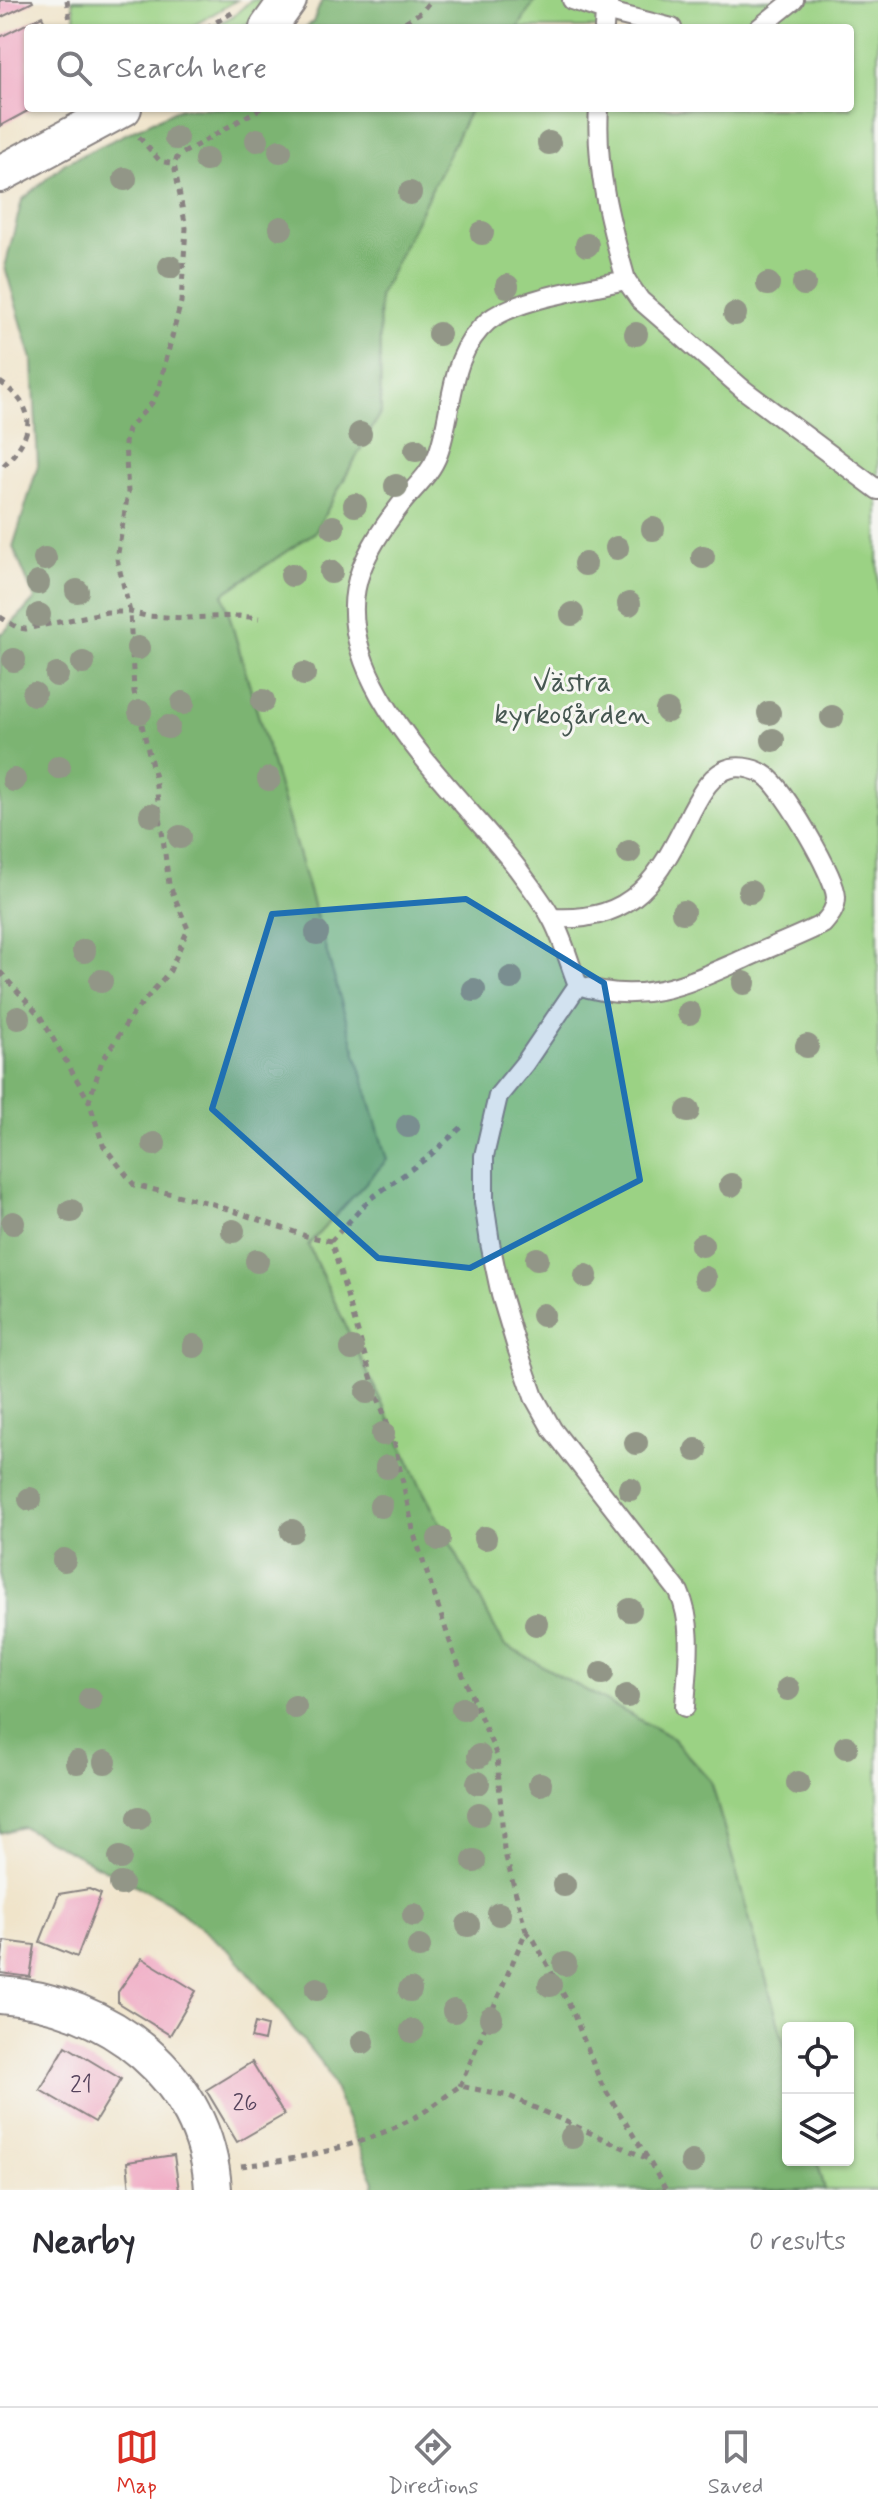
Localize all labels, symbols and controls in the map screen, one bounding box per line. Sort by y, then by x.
search box [24,24,854,112]
icon: search [52,46,96,90]
text: Search here [116,49,267,88]
park label: Västra kyrkogården [494,665,650,737]
map controls [782,2022,854,2166]
button: locate [782,2022,854,2094]
house number: 21 [70,2070,92,2101]
house number: 26 [232,2088,258,2119]
button: layers [782,2094,854,2166]
text: Nearby [32,2220,136,2265]
text: 0 results [749,2225,846,2259]
tab: Map [115,2425,159,2501]
tab: Directions [388,2425,478,2501]
tab: Saved [708,2425,763,2501]

